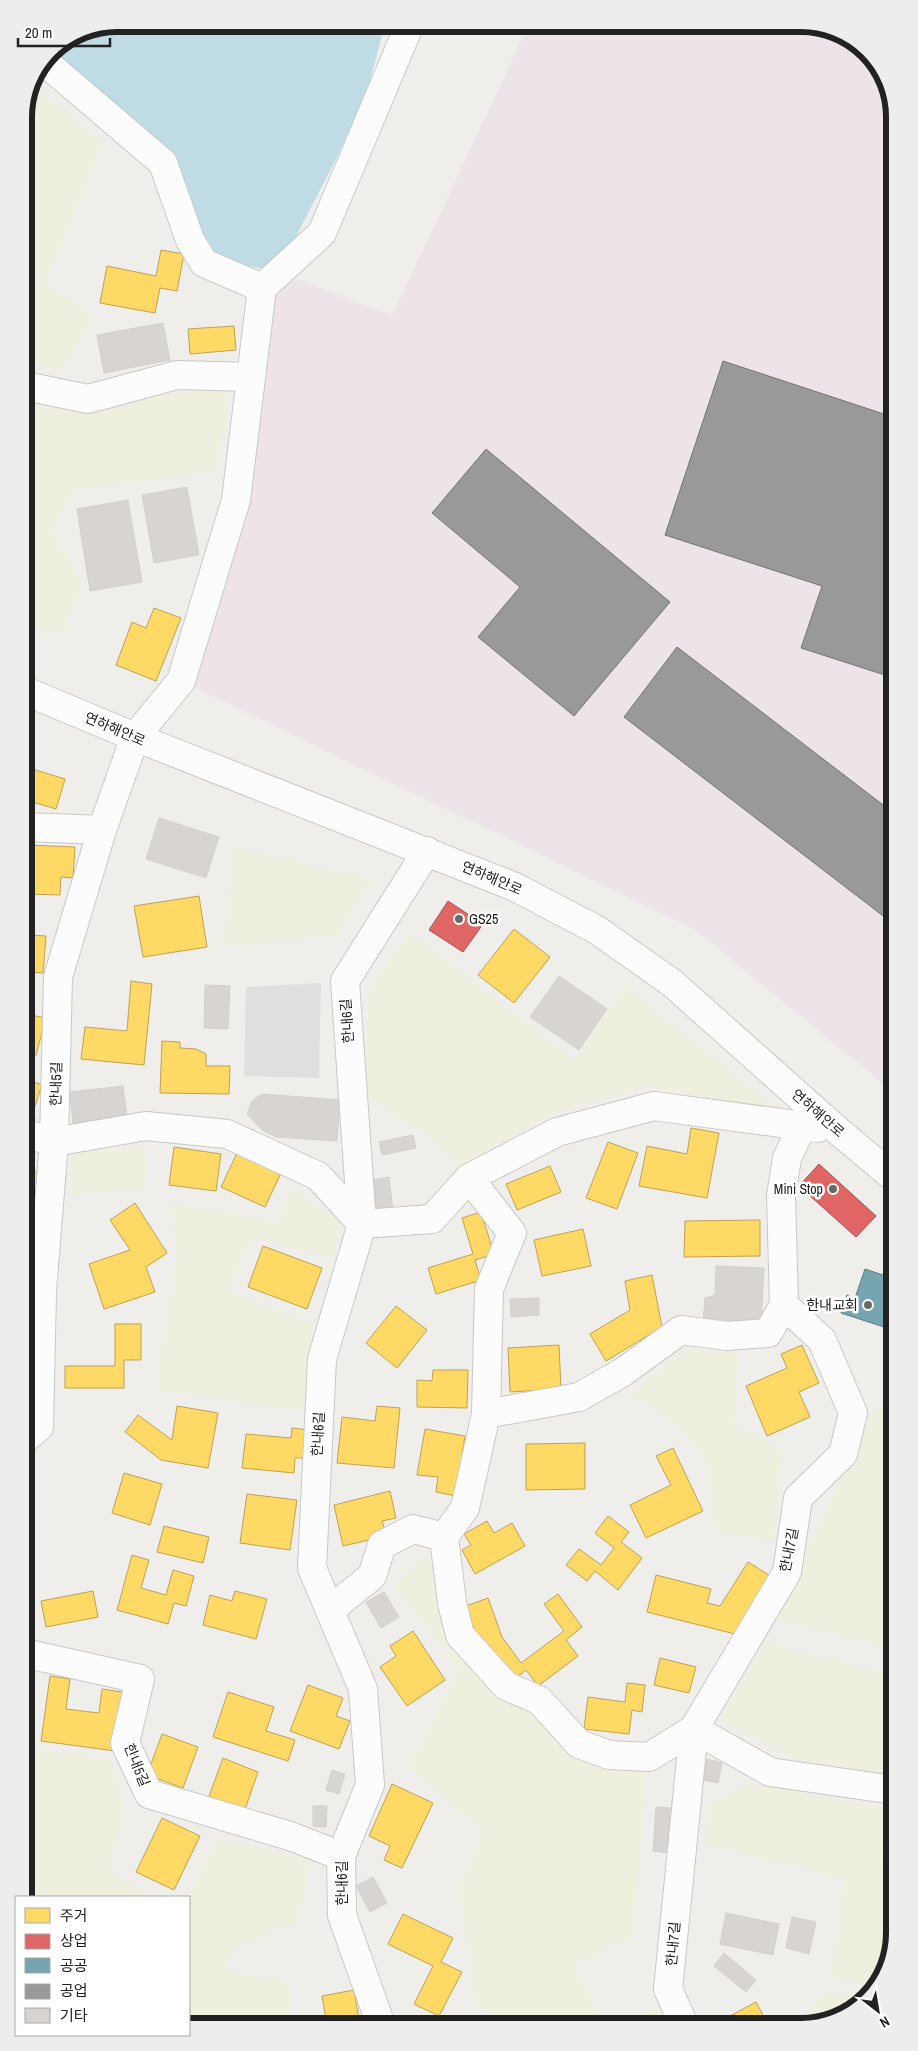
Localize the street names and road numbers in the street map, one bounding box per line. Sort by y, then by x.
street label: 연하해안로 [82,708,148,750]
street label: 연하해안로 [459,857,525,899]
street label: 한내6길 [336,998,358,1044]
street label: 한내5길 [47,1061,65,1107]
street label: 연하해안로 [788,1085,848,1141]
street label: 한내6길 [308,1411,328,1457]
street label: 한내7길 [776,1526,802,1574]
street label: 한내5길 [120,1741,154,1789]
street label: 한내6길 [333,1860,351,1906]
street label: 한내7길 [662,1921,684,1967]

